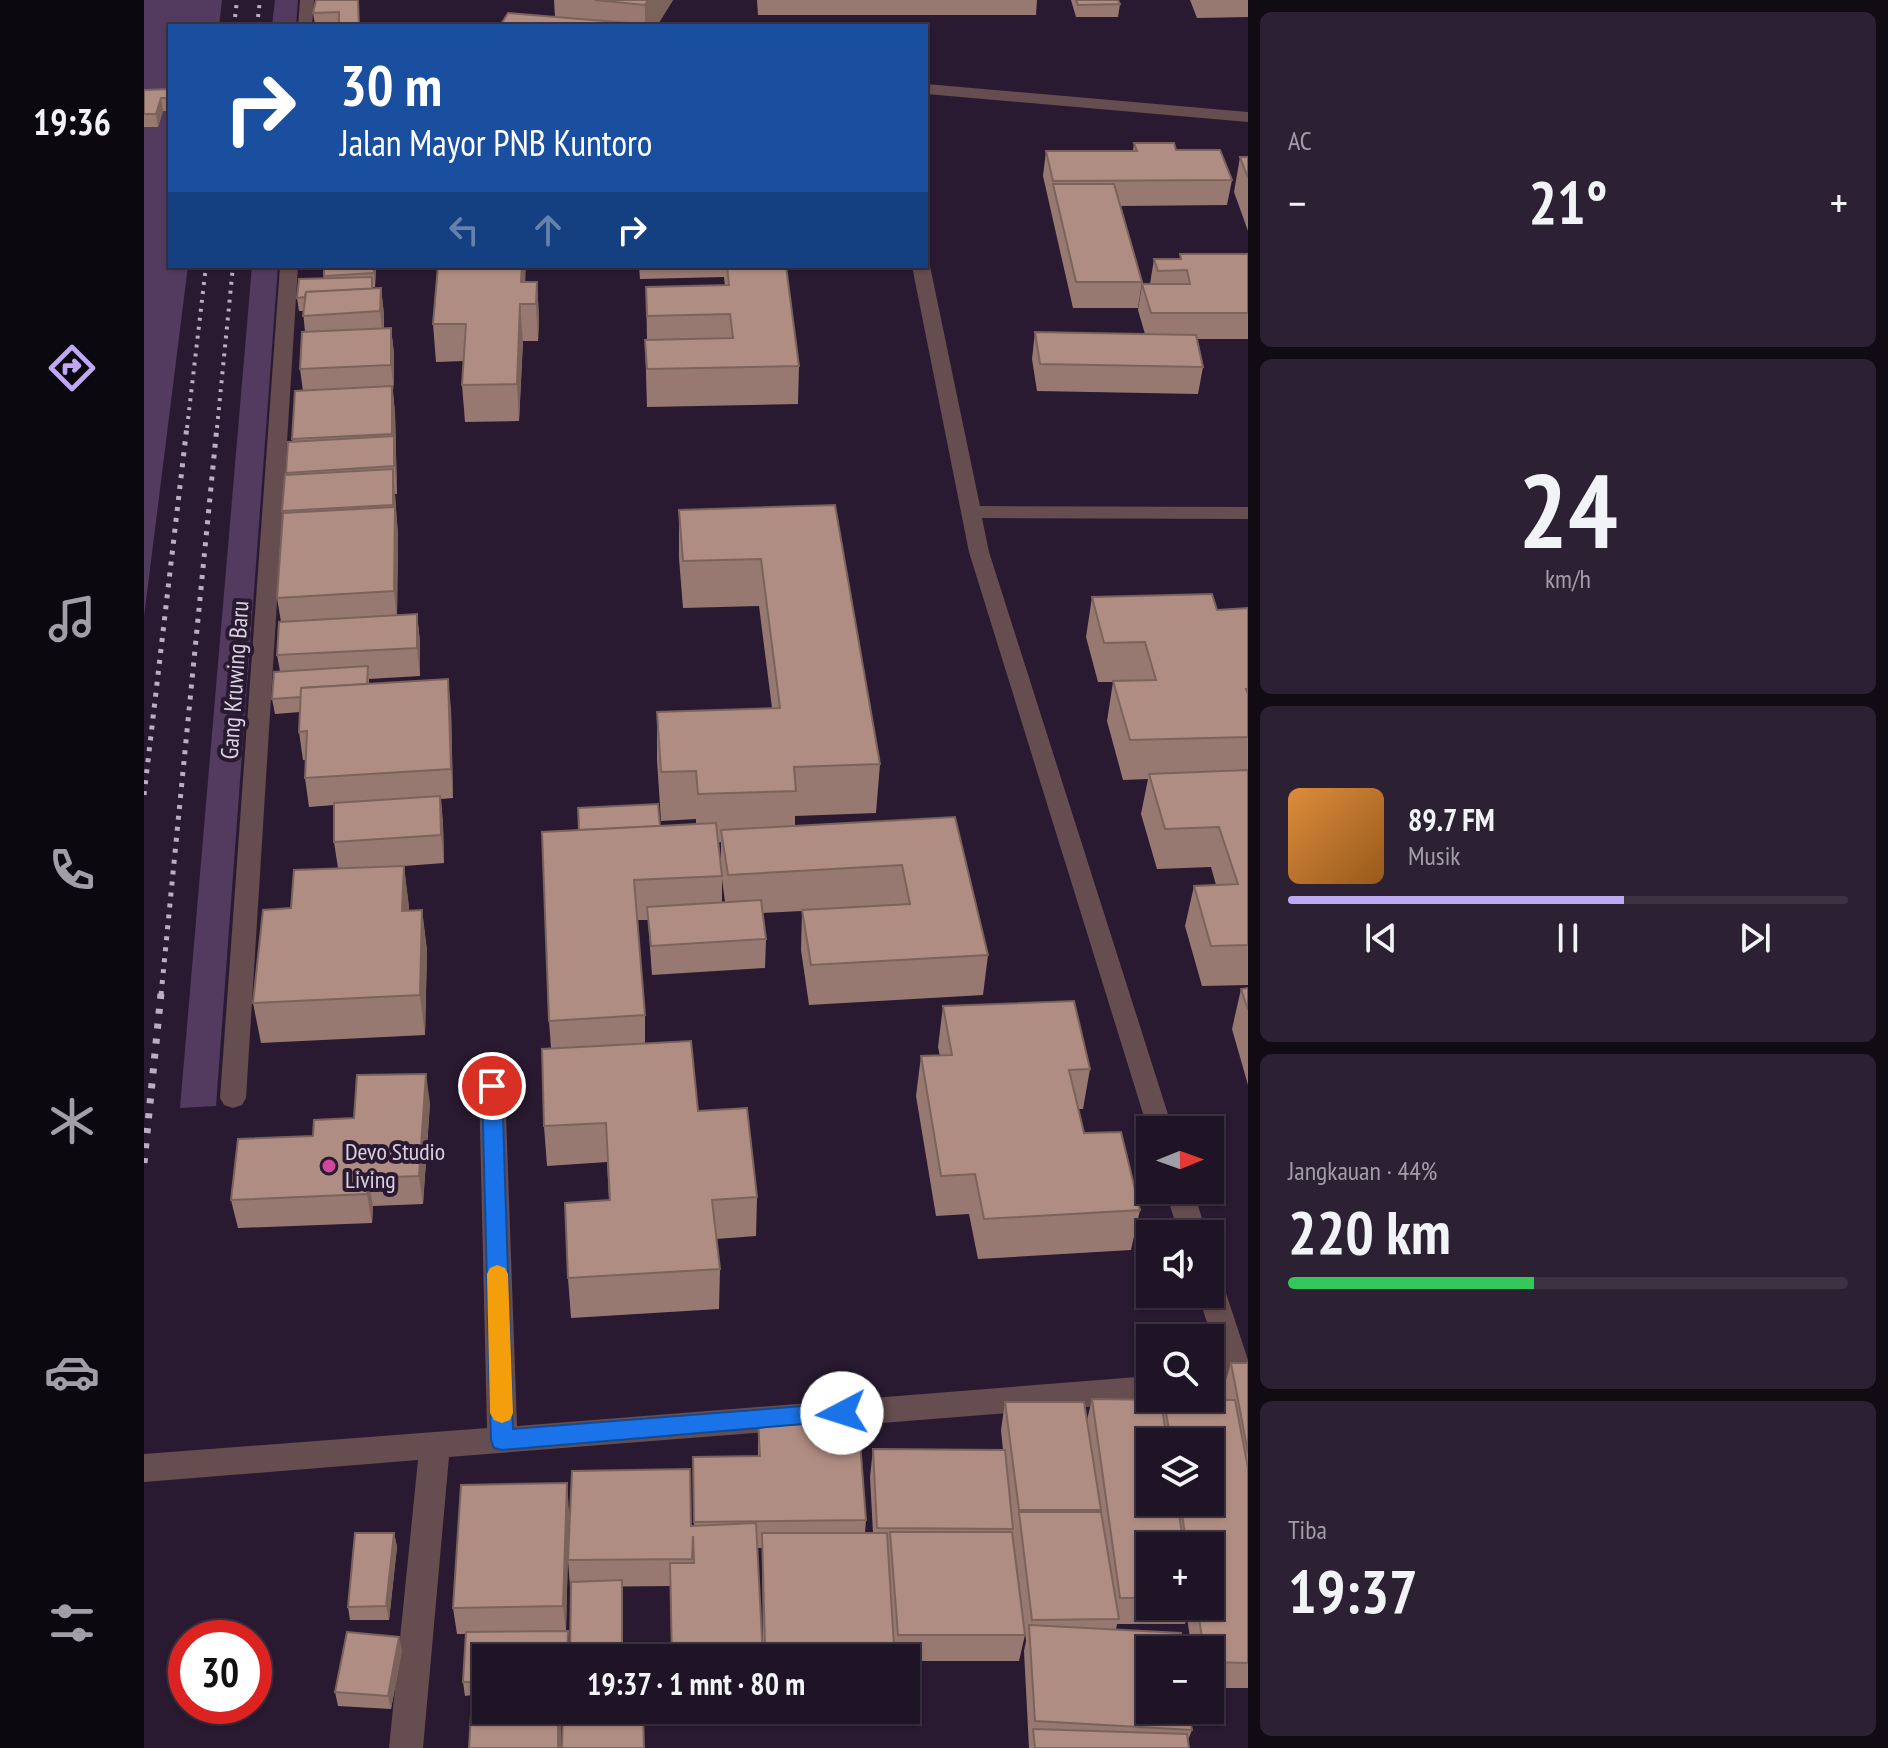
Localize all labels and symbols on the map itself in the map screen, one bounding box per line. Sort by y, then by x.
street label: Gang Kruwing Baru [213,600,256,760]
pin [458,1052,526,1120]
north arrow [1136,1116,1224,1204]
place label: Devo Studio Living [345,1136,445,1195]
marker: Devo Studio Living [320,1157,338,1175]
position arrow [800,1371,884,1455]
speed limit sign: 30 [168,1620,272,1724]

